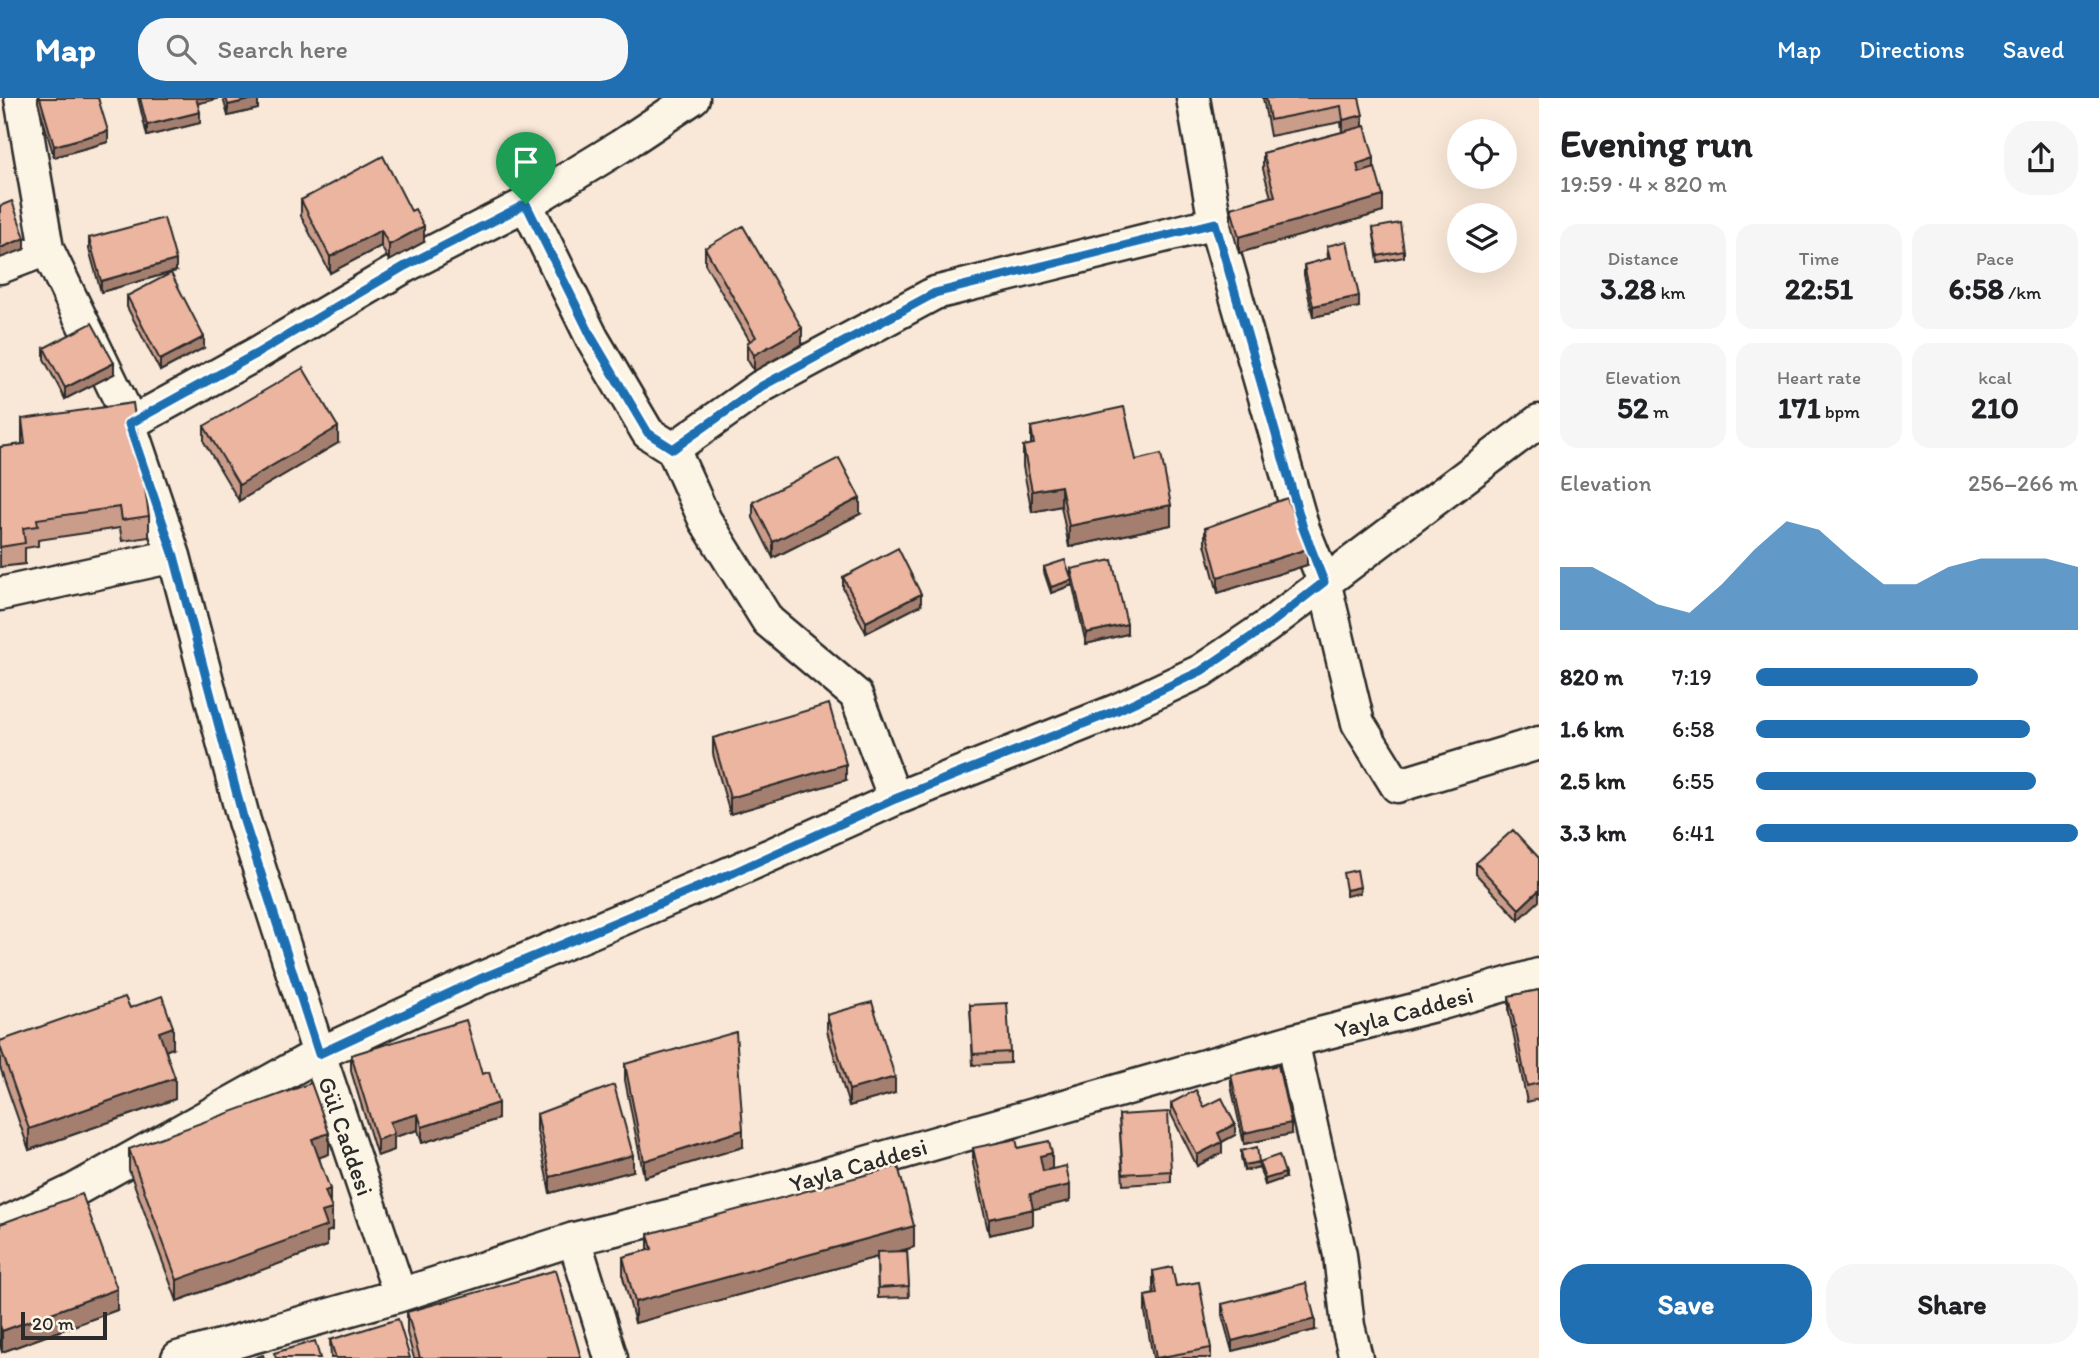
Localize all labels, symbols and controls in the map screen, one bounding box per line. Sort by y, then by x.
search box [138,18,628,81]
text: Map [35,30,96,69]
icon: search [162,30,200,68]
text: Search here [218,33,348,65]
text: Map [1777,35,1821,64]
text: Directions [1859,35,1965,64]
text: Saved [2003,35,2064,64]
map controls [1447,119,1517,273]
button: locate [1447,119,1517,189]
text: Evening run [1560,121,1753,167]
button: share [2004,121,2078,195]
pin [496,132,556,204]
icon: arrive [507,143,545,181]
text: 19:59 · 4 × 820 m [1560,170,1727,198]
button: layers [1447,203,1517,273]
text: Distance [1607,247,1679,270]
text: Time [1799,247,1839,270]
text: Pace [1976,247,2014,270]
text: 3.28 [1600,270,1656,307]
text: 22:51 [1785,270,1853,307]
text: 6:58 [1949,270,2004,307]
text: km [1656,281,1686,304]
text: /km [2004,281,2041,304]
text: Elevation [1605,366,1681,389]
text: Heart rate [1777,366,1861,389]
text: kcal [1978,366,2012,389]
text: 52 [1617,389,1649,426]
text: 171 [1778,389,1821,426]
text: 210 [1971,389,2019,426]
text: m [1649,400,1669,423]
text: bpm [1821,400,1860,423]
text: Elevation [1560,469,1651,497]
text: 256–266 m [1968,469,2078,497]
text: 820 m [1560,663,1623,691]
text: 7:19 [1672,663,1712,691]
text: 1.6 km [1560,715,1624,743]
text: 6:58 [1672,715,1714,743]
text: 2.5 km [1560,767,1625,795]
text: 6:55 [1672,767,1714,795]
text: 3.3 km [1560,819,1626,847]
text: 6:41 [1672,819,1714,847]
street label: Yayla Caddesi [1332,980,1476,1044]
street label: Gül Caddesi [312,1073,380,1199]
street label: Yayla Caddesi [786,1132,930,1198]
button: Save [1560,1264,1812,1344]
button: Share [1826,1264,2078,1344]
scale bar [21,1309,107,1341]
text: 20 m [32,1312,74,1335]

